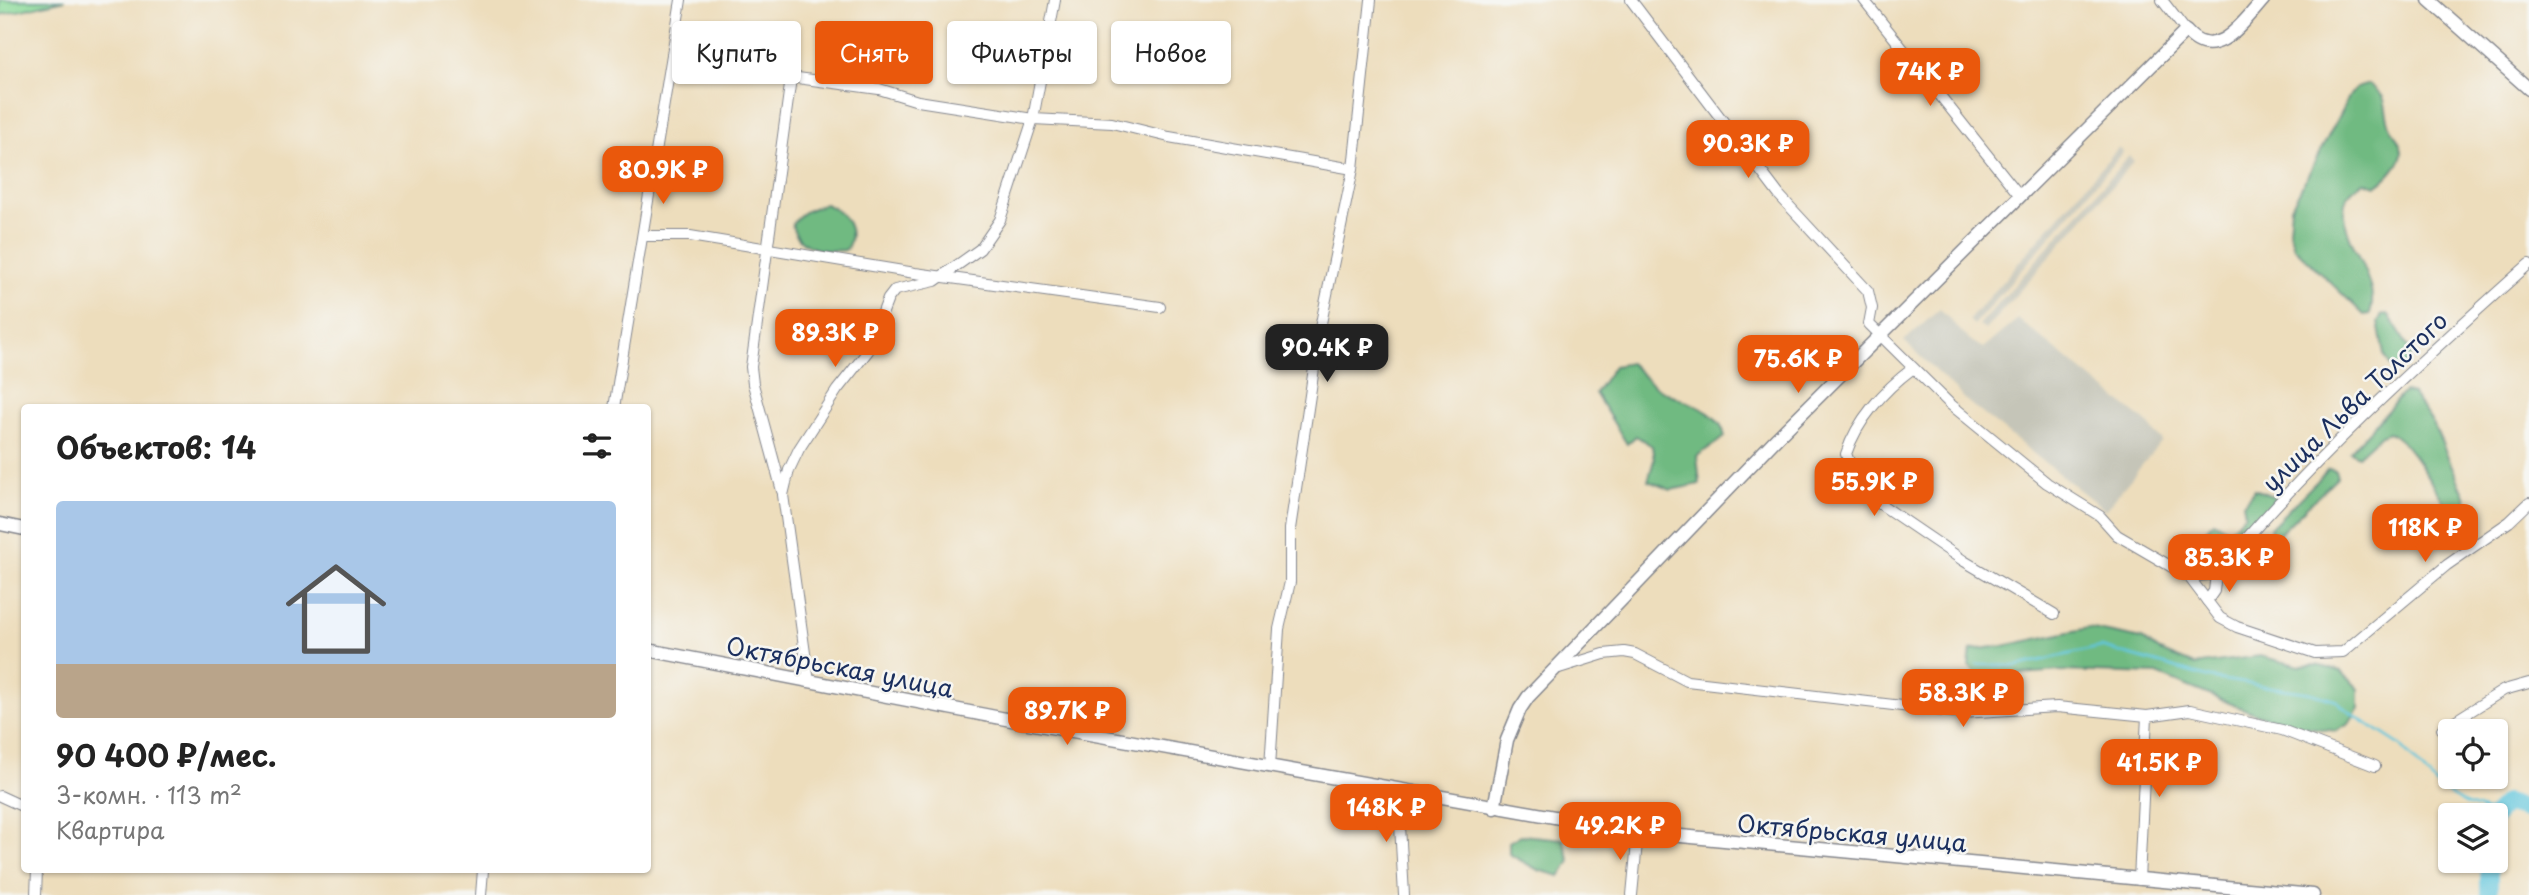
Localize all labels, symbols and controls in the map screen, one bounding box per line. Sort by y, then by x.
chip: Купить [672,21,801,84]
chip: Снять [815,21,933,84]
chip: Фильтры [947,21,1097,84]
chip: Новое [1111,21,1231,84]
pin: 74K ₽ [1881,48,1979,108]
text: 74K ₽ [1896,53,1964,88]
pin: 90.3K ₽ [1683,120,1813,180]
text: 90.3K ₽ [1702,125,1794,160]
pin: 80.9K ₽ [598,146,728,206]
text: 80.9K ₽ [618,151,708,186]
street label: улица Льва Толстого [2253,303,2455,499]
pin: 89.3K ₽ [770,310,900,369]
text: 89.3K ₽ [791,314,879,349]
pin: 90.4K ₽ [1262,324,1392,384]
text: 90.4K ₽ [1281,329,1373,364]
pin: 75.6K ₽ [1733,336,1863,395]
text: 75.6K ₽ [1754,340,1842,375]
text: Объектов: 14 [56,424,256,469]
icon: filters [578,427,616,465]
pin: 55.9K ₽ [1809,458,1939,518]
text: 55.9K ₽ [1831,463,1917,498]
pin: 118K ₽ [2368,504,2482,564]
text: 118K ₽ [2388,509,2462,544]
pin: 85.3K ₽ [2164,534,2294,594]
text: 85.3K ₽ [2184,539,2274,574]
icon: home [273,546,399,672]
street label: Октябрьская улица [723,626,957,706]
pin: 58.3K ₽ [1898,670,2028,729]
text: 58.3K ₽ [1918,674,2008,709]
pin: 89.7K ₽ [1002,688,1132,747]
text: 89.7K ₽ [1024,692,1110,727]
map controls [2438,719,2508,873]
button: locate [2438,719,2508,789]
text: 90 400 ₽/мес. [56,732,276,777]
pin: 41.5K ₽ [2094,740,2224,799]
text: 41.5K ₽ [2117,744,2201,779]
text: 3-комн. · 113 m² [56,777,242,812]
pin: 148K ₽ [1329,784,1443,844]
text: 148K ₽ [1346,789,1426,824]
pin: 49.2K ₽ [1555,802,1685,862]
button: layers [2438,803,2508,873]
street label: Октябрьская улица [1735,804,1969,860]
text: 49.2K ₽ [1575,807,1665,842]
text: Квартира [56,812,164,847]

